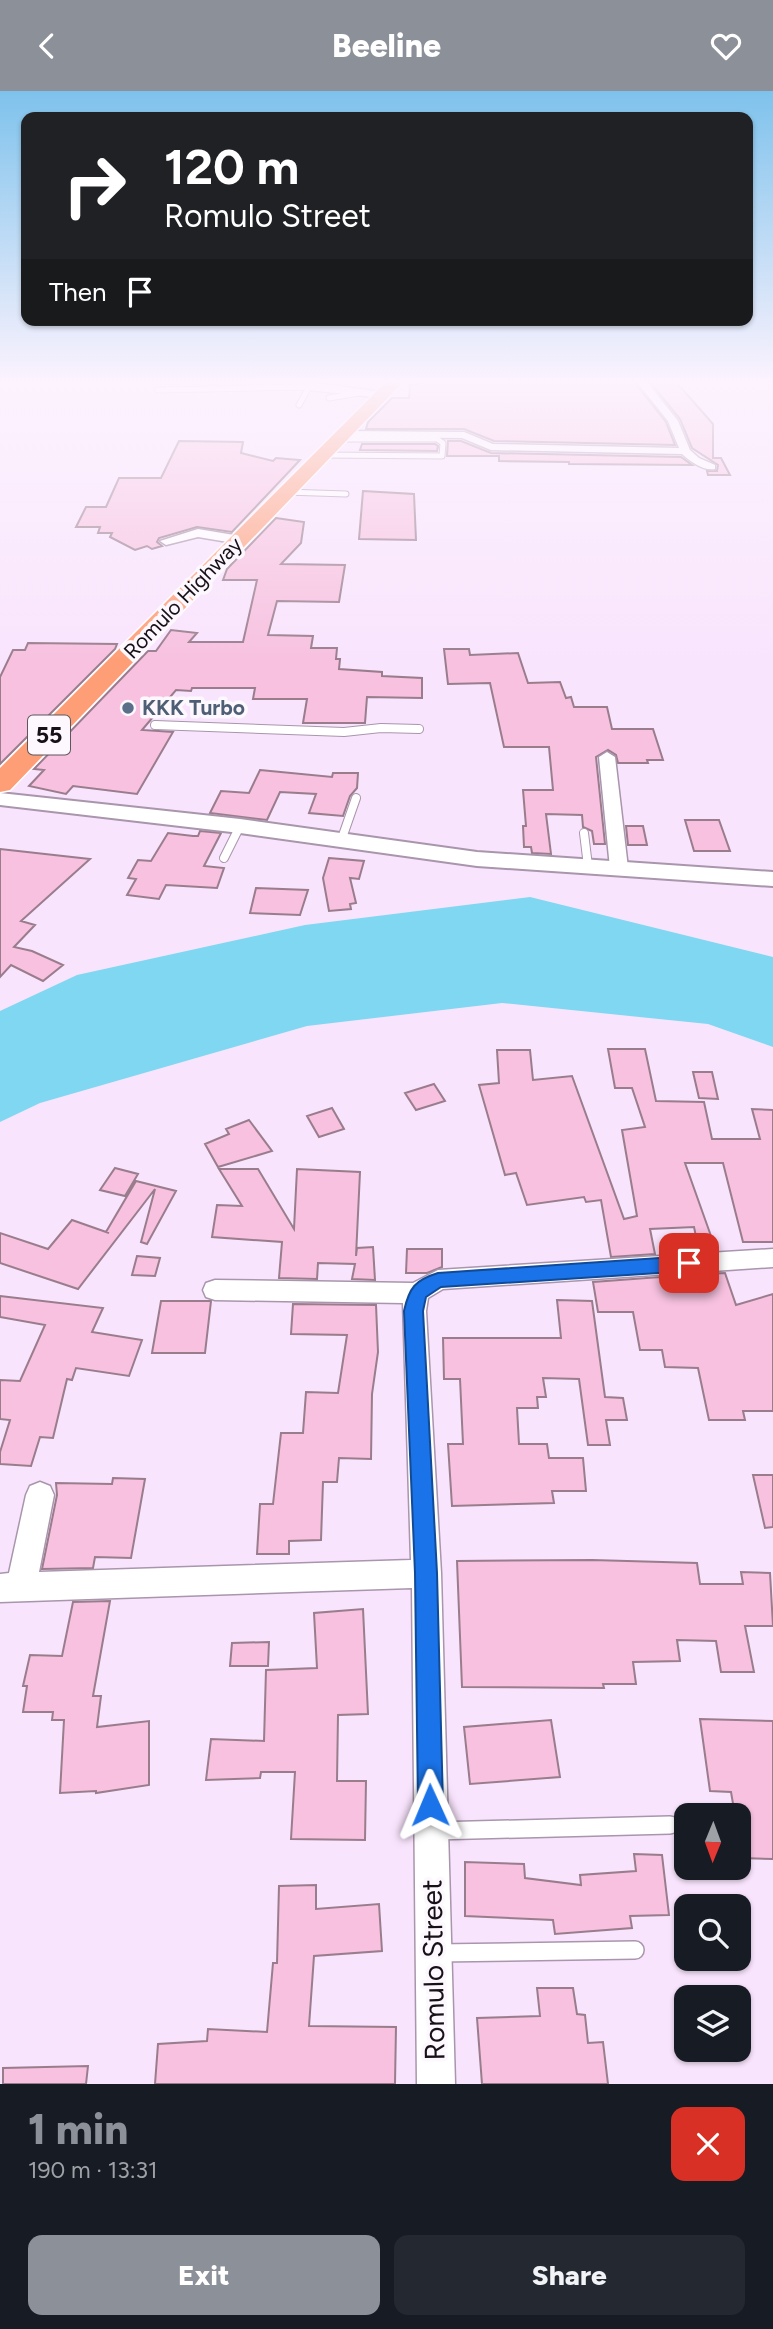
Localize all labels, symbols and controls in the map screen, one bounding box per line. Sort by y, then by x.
icon: back [28,27,66,65]
text: Beeline [332,27,441,65]
icon: heart [707,27,745,65]
text: 120 m [164,137,299,196]
icon: right [49,140,140,231]
text: Romulo Street [164,197,371,235]
icon: arrive [121,273,159,311]
text: Then [49,276,107,308]
street label: Romulo Highway [118,532,247,664]
place label: KKK Turbo [142,695,245,720]
marker: KKK Turbo [120,700,136,716]
road number: 55 [28,715,70,755]
pin [659,1233,719,1293]
icon: arrive [670,1244,708,1282]
position arrow [393,1768,467,1842]
north arrow [674,1803,751,1879]
map controls [674,1803,751,2062]
street label: Romulo Street [414,1879,452,2061]
button: search [674,1894,751,1971]
button: layers [674,1985,751,2062]
text: 1 min [28,2104,128,2155]
button: close [671,2107,745,2181]
text: 190 m · 13:31 [28,2156,158,2184]
button: Exit [28,2235,380,2315]
button: Share [394,2235,745,2315]

